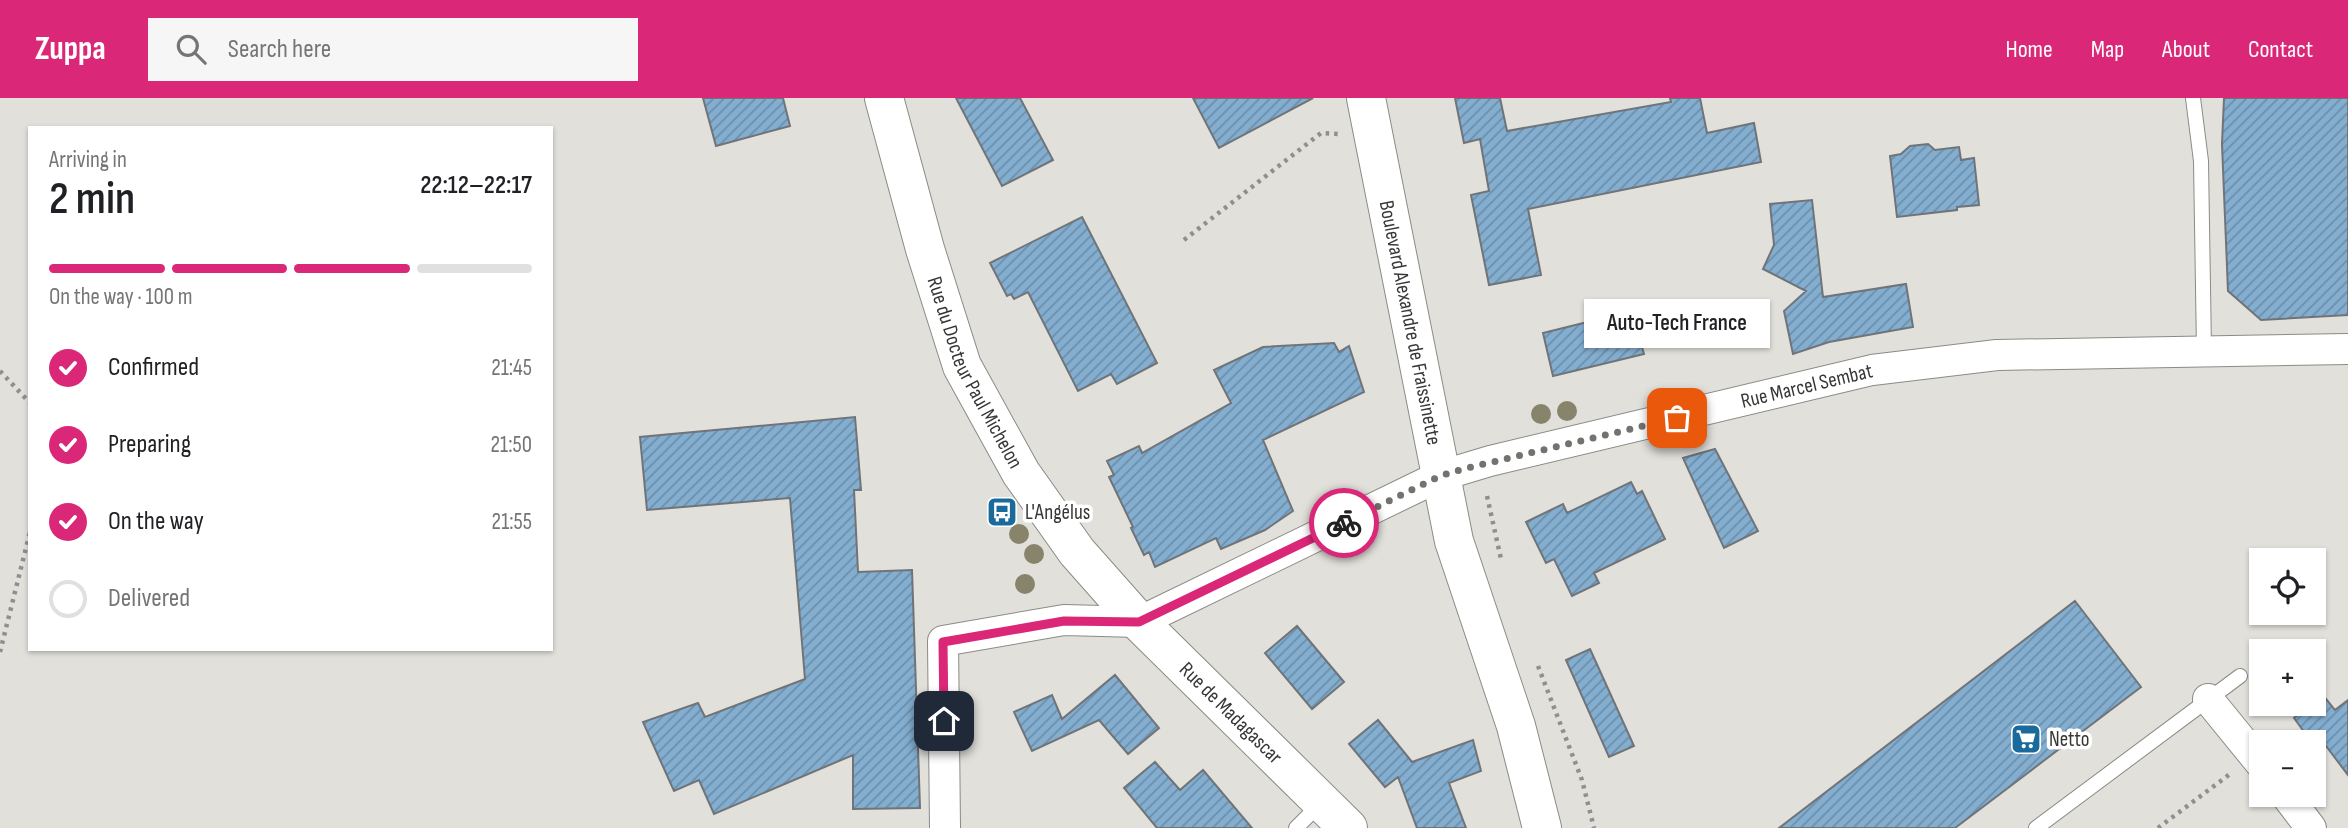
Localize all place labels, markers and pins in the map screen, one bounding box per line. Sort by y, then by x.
callout: Auto-Tech France [1584,299,1770,348]
pin [1647,388,1707,448]
bus stop icon: L'Angélus [985,495,1019,529]
place label: L'Angélus [1025,500,1090,525]
pin [914,691,974,751]
supermarket icon: Netto [2009,722,2043,756]
place label: Netto [2049,727,2089,752]

